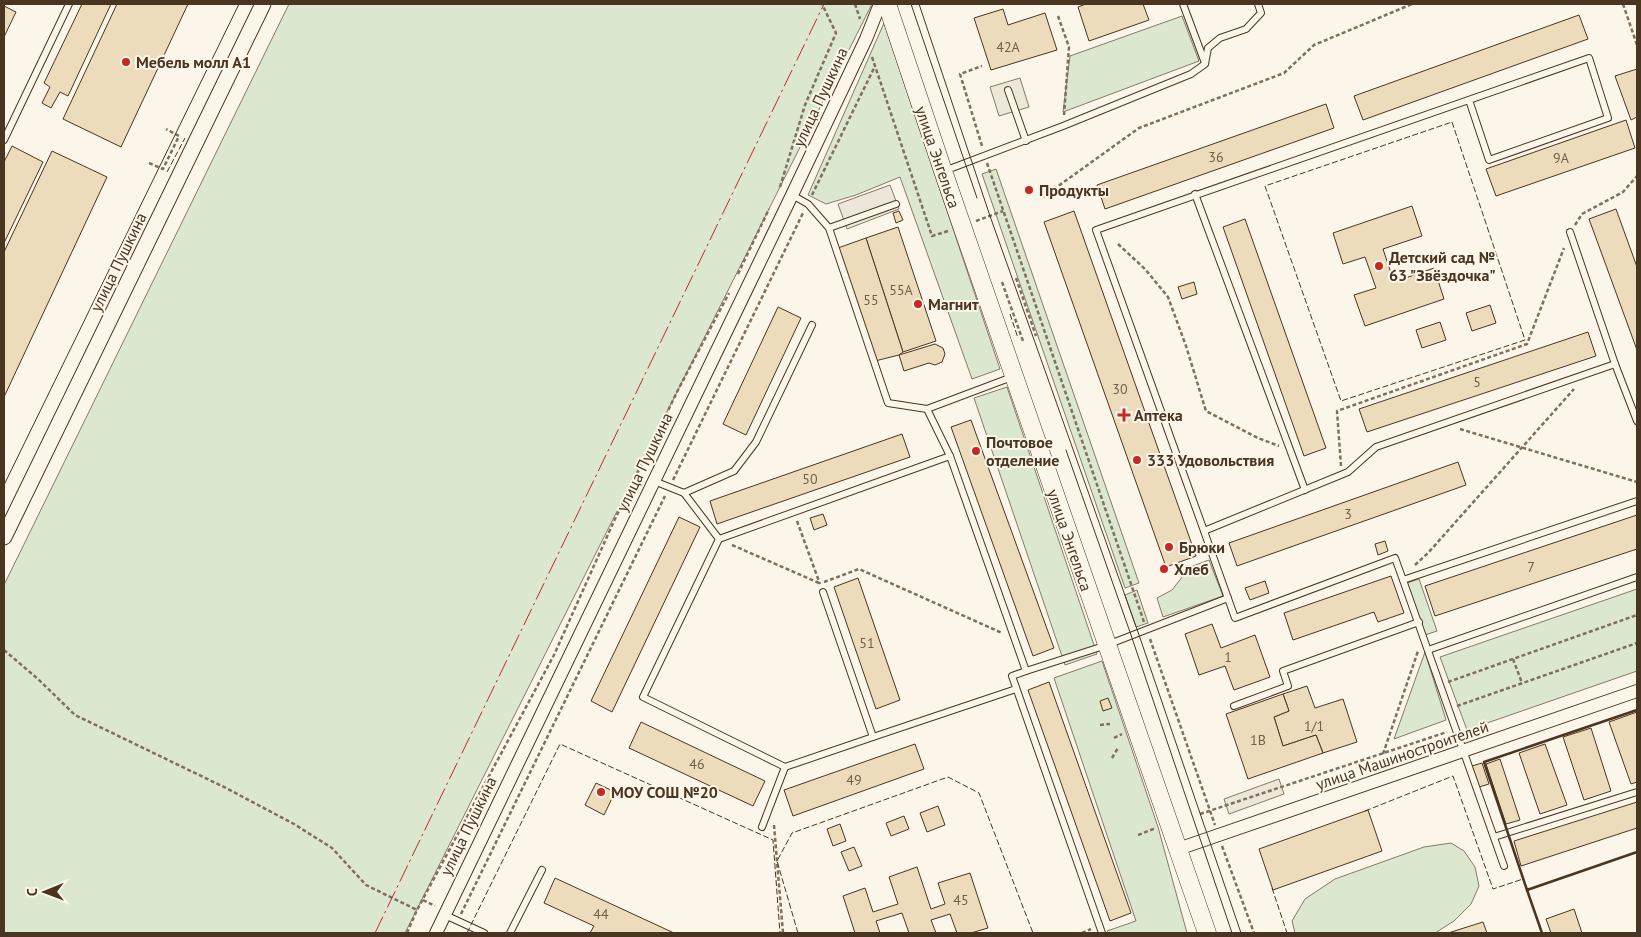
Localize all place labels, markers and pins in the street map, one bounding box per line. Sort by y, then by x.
place label: Мебель молл А1 [136,52,251,72]
marker: Мебель молл А1 [120,56,132,68]
place label: Продукты [1039,180,1109,200]
marker: Продукты [1023,184,1035,196]
place label: Детский сад № 63 "Звёздочка" [1389,247,1496,285]
marker: Детский сад № 63 "Звёздочка" [1373,260,1385,272]
place label: Магнит [928,294,979,314]
marker: Магнит [912,298,924,310]
place label: Аптека [1134,405,1183,425]
marker: Аптека [1118,409,1130,421]
place label: Почтовое отделение [986,432,1059,470]
marker: Почтовое отделение [970,445,982,457]
place label: 333 Удовольствия [1147,450,1274,470]
marker: 333 Удовольствия [1131,454,1143,466]
place label: Брюки [1179,537,1225,557]
marker: Брюки [1163,541,1175,553]
place label: Хлеб [1174,559,1209,579]
marker: Хлеб [1158,563,1170,575]
place label: МОУ СОШ №20 [611,782,718,802]
marker: МОУ СОШ №20 [595,786,607,798]

